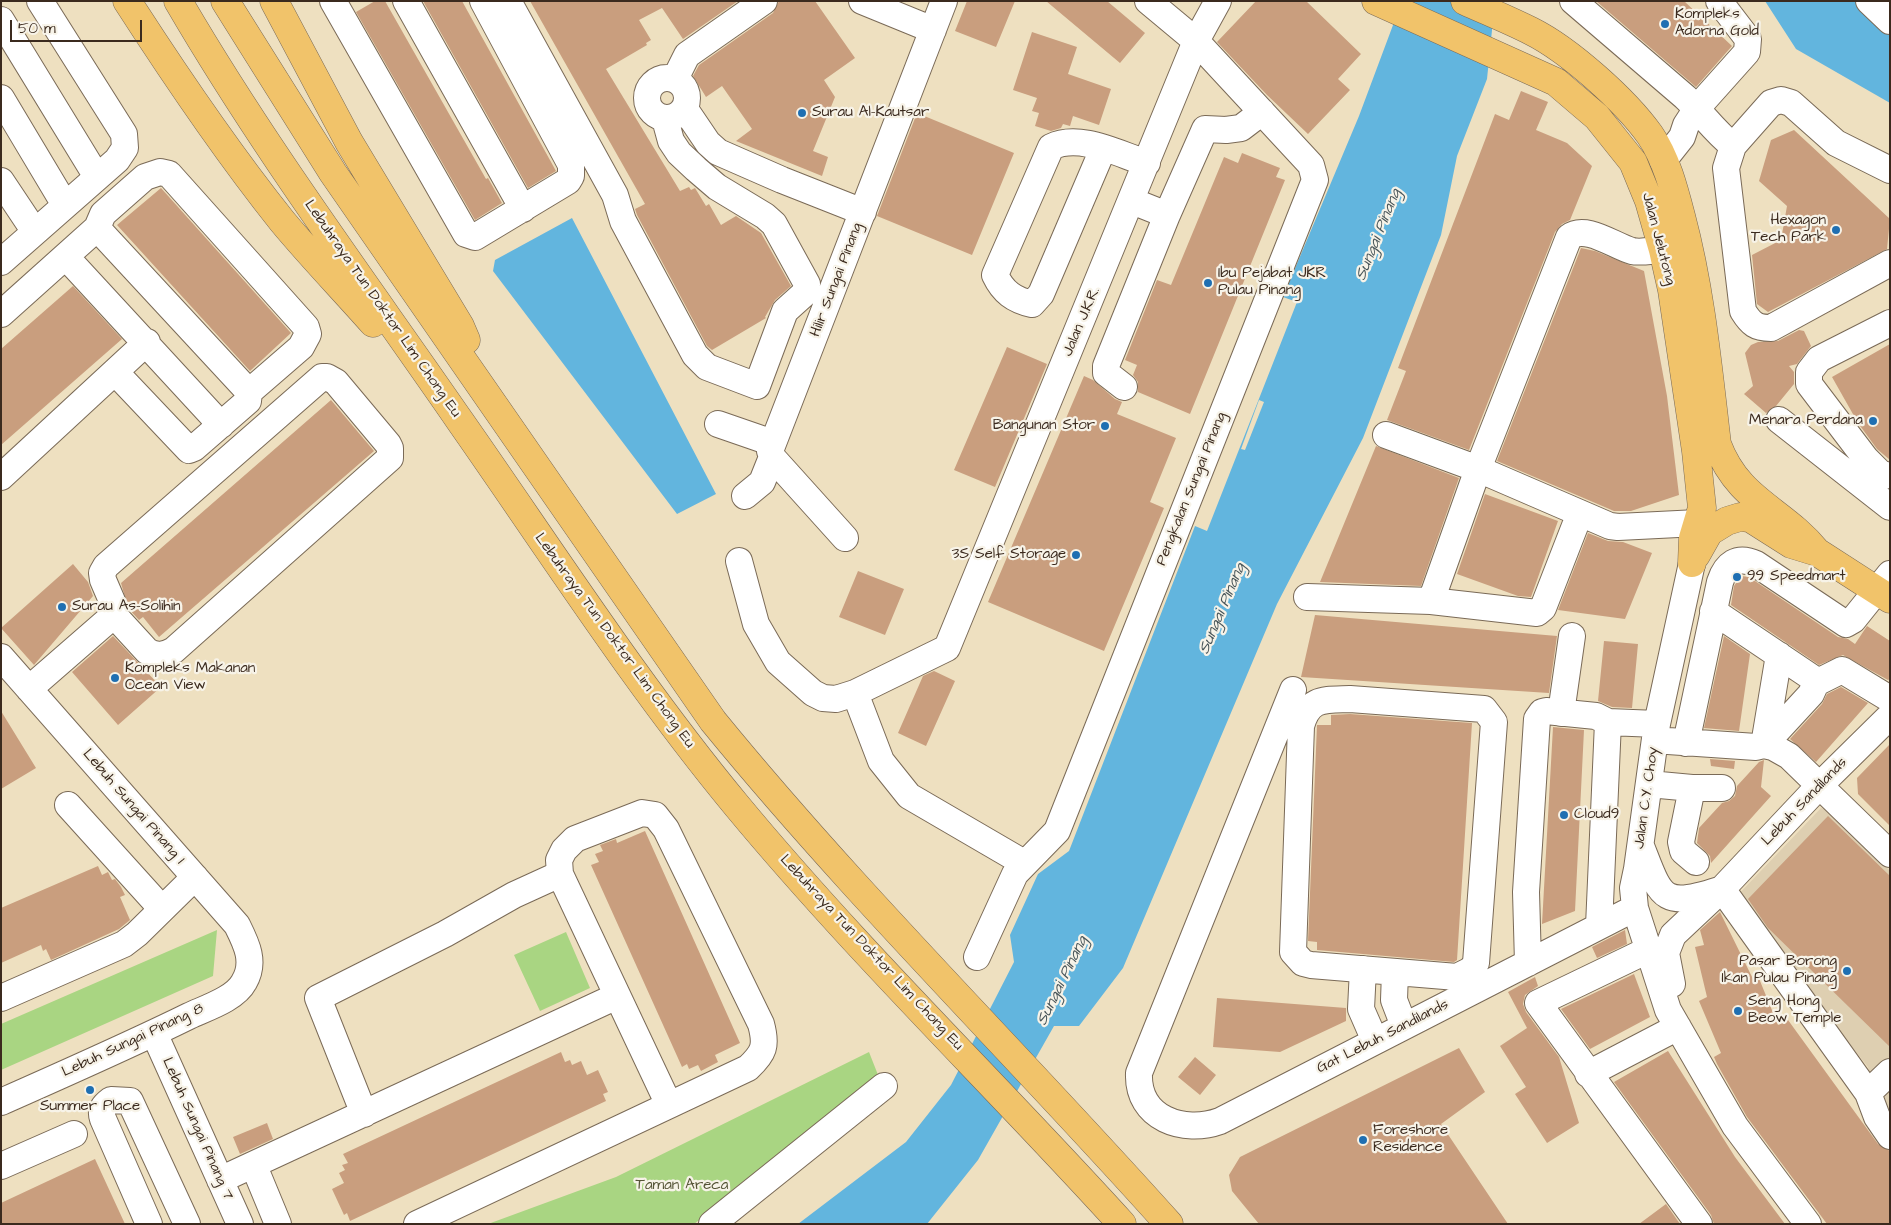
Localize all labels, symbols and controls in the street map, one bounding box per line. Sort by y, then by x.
place label: Kompleks Adorna Gold [1675,6,1759,41]
scale bar [12,10,145,42]
text: 50 m [18,18,56,39]
marker: Kompleks Adorna Gold [1659,18,1671,30]
place label: Surau Al-Kautsar [812,104,929,122]
marker: Surau Al-Kautsar [796,107,808,119]
water label: Sungai Pinang [1352,187,1406,283]
street label: Jalan Jelutong [1637,191,1679,287]
street label: Lebuhraya Tun Doktor Lim Chong Eu [300,197,464,421]
place label: Hexagon Tech Park [1751,212,1826,247]
street label: Hilir Sungai Pinang [807,220,867,340]
marker: Hexagon Tech Park [1830,224,1842,236]
place label: Ibu Pejabat JKR Pulau Pinang [1218,265,1326,300]
marker: Ibu Pejabat JKR Pulau Pinang [1202,277,1214,289]
street label: Jalan J.K.R. [1059,285,1105,359]
street label: Pengkalan Sungai Pinang [1153,410,1231,568]
place label: Menara Perdana [1749,412,1863,430]
marker: Menara Perdana [1867,415,1879,427]
place label: Bangunan Stor [993,417,1095,435]
marker: Bangunan Stor [1099,420,1111,432]
street label: Lebuhraya Tun Doktor Lim Chong Eu [530,530,698,752]
place label: 3S Self Storage [952,546,1066,564]
marker: 3S Self Storage [1070,549,1082,561]
water label: Sungai Pinang [1195,561,1251,657]
place label: 99 Speedmart [1747,568,1846,586]
marker: 99 Speedmart [1731,571,1743,583]
place label: Surau As-Solihin [72,598,180,616]
marker: Surau As-Solihin [56,601,68,613]
place label: Kompleks Makanan Ocean View [125,660,255,695]
marker: Kompleks Makanan Ocean View [109,672,121,684]
street label: Lebuh Sungai Pinang 1 [78,746,188,868]
street label: Jalan C.Y. Choy [1631,746,1663,850]
street label: Lebuh Sandilands [1758,754,1852,850]
place label: Cloud9 [1574,806,1619,824]
marker: Cloud9 [1558,809,1570,821]
street label: Lebuhraya Tun Doktor Lim Chong Eu [775,851,967,1055]
water label: Sungai Pinang [1033,933,1093,1029]
place label: Pasar Borong Ikan Pulau Pinang [1721,953,1837,988]
marker: Pasar Borong Ikan Pulau Pinang [1841,965,1853,977]
place label: Seng Hong Beow Temple [1748,993,1841,1028]
street label: Gat Lebuh Sandilands [1314,996,1452,1078]
street label: Lebuh Sungai Pinang 8 [59,1000,207,1082]
marker: Seng Hong Beow Temple [1732,1005,1744,1017]
street label: Lebuh Sungai Pinang 7 [157,1055,237,1203]
marker: Summer Place [84,1084,96,1096]
place label: Summer Place [40,1098,140,1116]
place label: Foreshore Residence [1373,1122,1448,1157]
marker: Foreshore Residence [1357,1134,1369,1146]
park label: Taman Areca [636,1177,728,1195]

